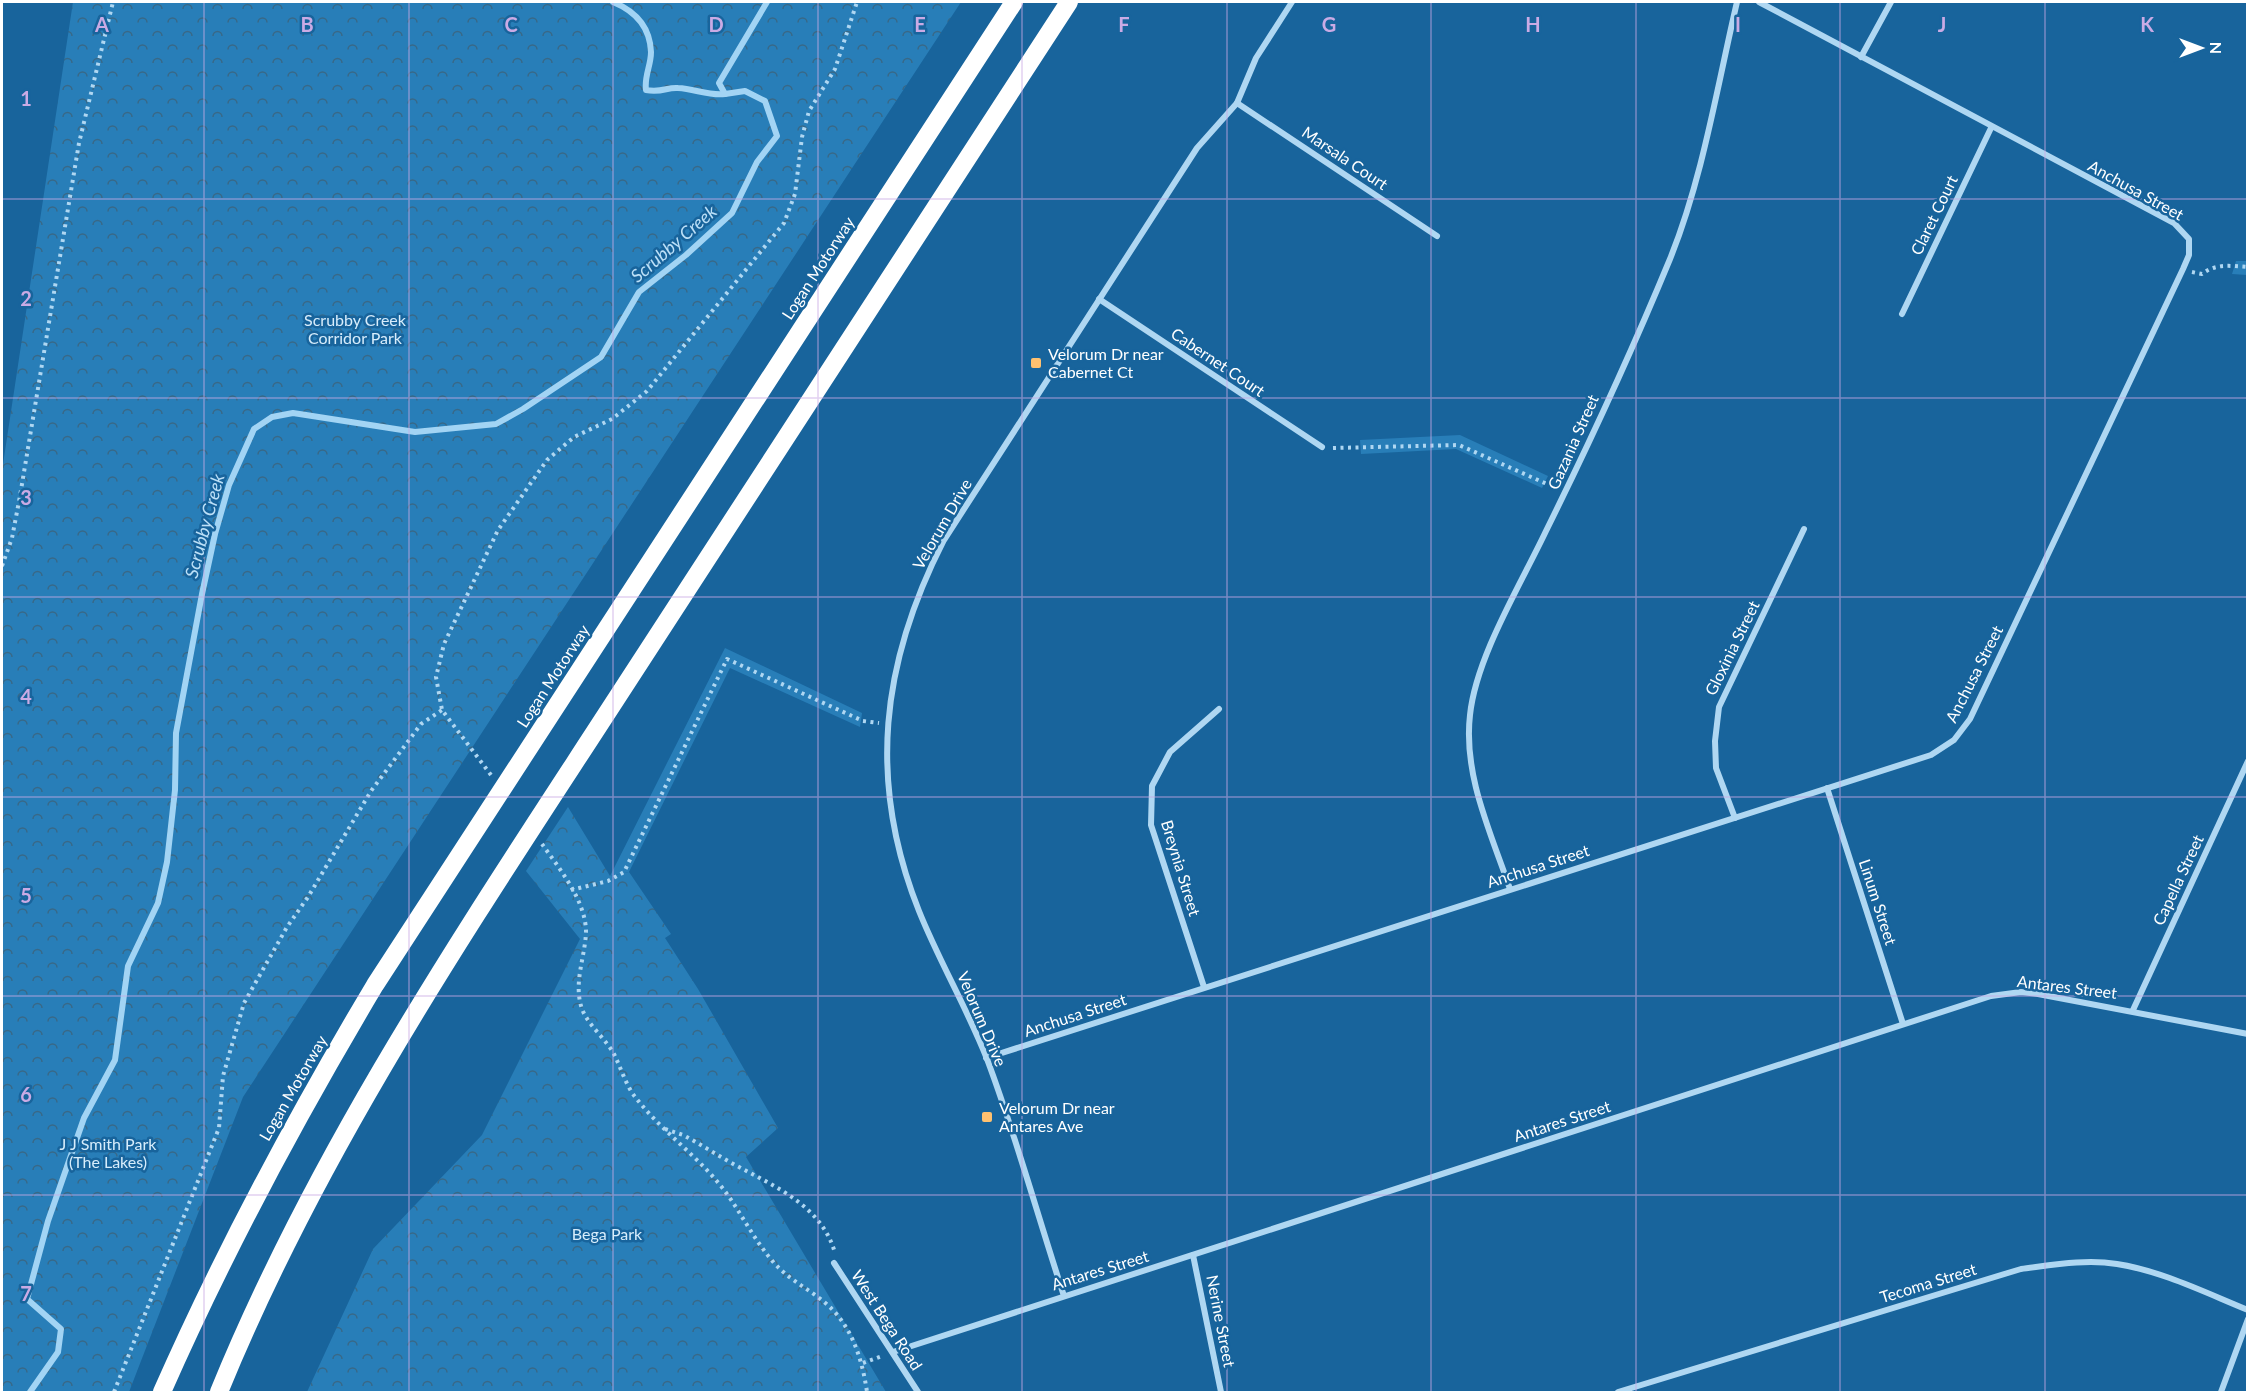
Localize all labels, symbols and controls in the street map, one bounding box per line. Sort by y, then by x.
text: A [94,12,109,36]
text: B [300,12,314,36]
text: C [504,12,518,36]
text: D [708,12,724,36]
text: E [914,12,926,36]
text: F [1118,12,1130,36]
text: G [1322,12,1336,36]
text: H [1525,12,1541,36]
text: I [1735,12,1741,36]
text: J [1938,12,1946,36]
text: K [2140,12,2154,36]
north arrow [2171,18,2231,78]
text: N [2207,42,2226,54]
text: 1 [20,86,32,110]
street label: Marsala Court [1299,122,1392,193]
street label: Anchusa Street [2085,155,2188,224]
street label: Claret Court [1906,172,1961,258]
water label: Scrubby Creek [626,200,721,287]
street label: Logan Motorway [777,212,858,323]
text: 2 [20,286,32,310]
park label: Scrubby Creek Corridor Park [304,310,407,347]
street label: Cabernet Court [1168,323,1269,400]
place label: Velorum Dr near Cabernet Ct [1048,344,1164,381]
marker: Velorum Dr near Cabernet Ct [1029,356,1043,370]
street label: Gazania Street [1543,391,1602,492]
water label: Scrubby Creek [180,471,229,580]
street label: Velorum Drive [908,475,975,572]
text: 3 [20,485,32,509]
street label: Gloxinia Street [1700,597,1763,698]
street label: Logan Motorway [512,620,593,731]
street label: Anchusa Street [1941,622,2006,725]
text: 4 [20,684,32,708]
street label: Breynia Street [1158,818,1205,918]
street label: Capella Street [2148,831,2207,928]
street label: Anchusa Street [1484,840,1592,891]
street label: Linum Street [1856,856,1901,947]
text: 5 [20,883,32,907]
street label: Velorum Drive [954,969,1011,1069]
street label: Antares Street [2016,971,2118,1002]
street label: Anchusa Street [1021,989,1129,1040]
street label: Logan Motorway [255,1031,331,1144]
text: 6 [20,1082,32,1106]
street label: Antares Street [1511,1096,1613,1145]
place label: Velorum Dr near Antares Ave [999,1098,1115,1135]
marker: Velorum Dr near Antares Ave [980,1110,994,1124]
park label: J J Smith Park (The Lakes) [60,1134,157,1171]
park label: Bega Park [572,1224,643,1243]
street label: Antares Street [1049,1246,1151,1293]
street label: Tecoma Street [1877,1259,1979,1306]
street label: West Bega Road [848,1266,927,1373]
street label: Nerine Street [1203,1273,1240,1369]
text: 7 [20,1281,32,1305]

